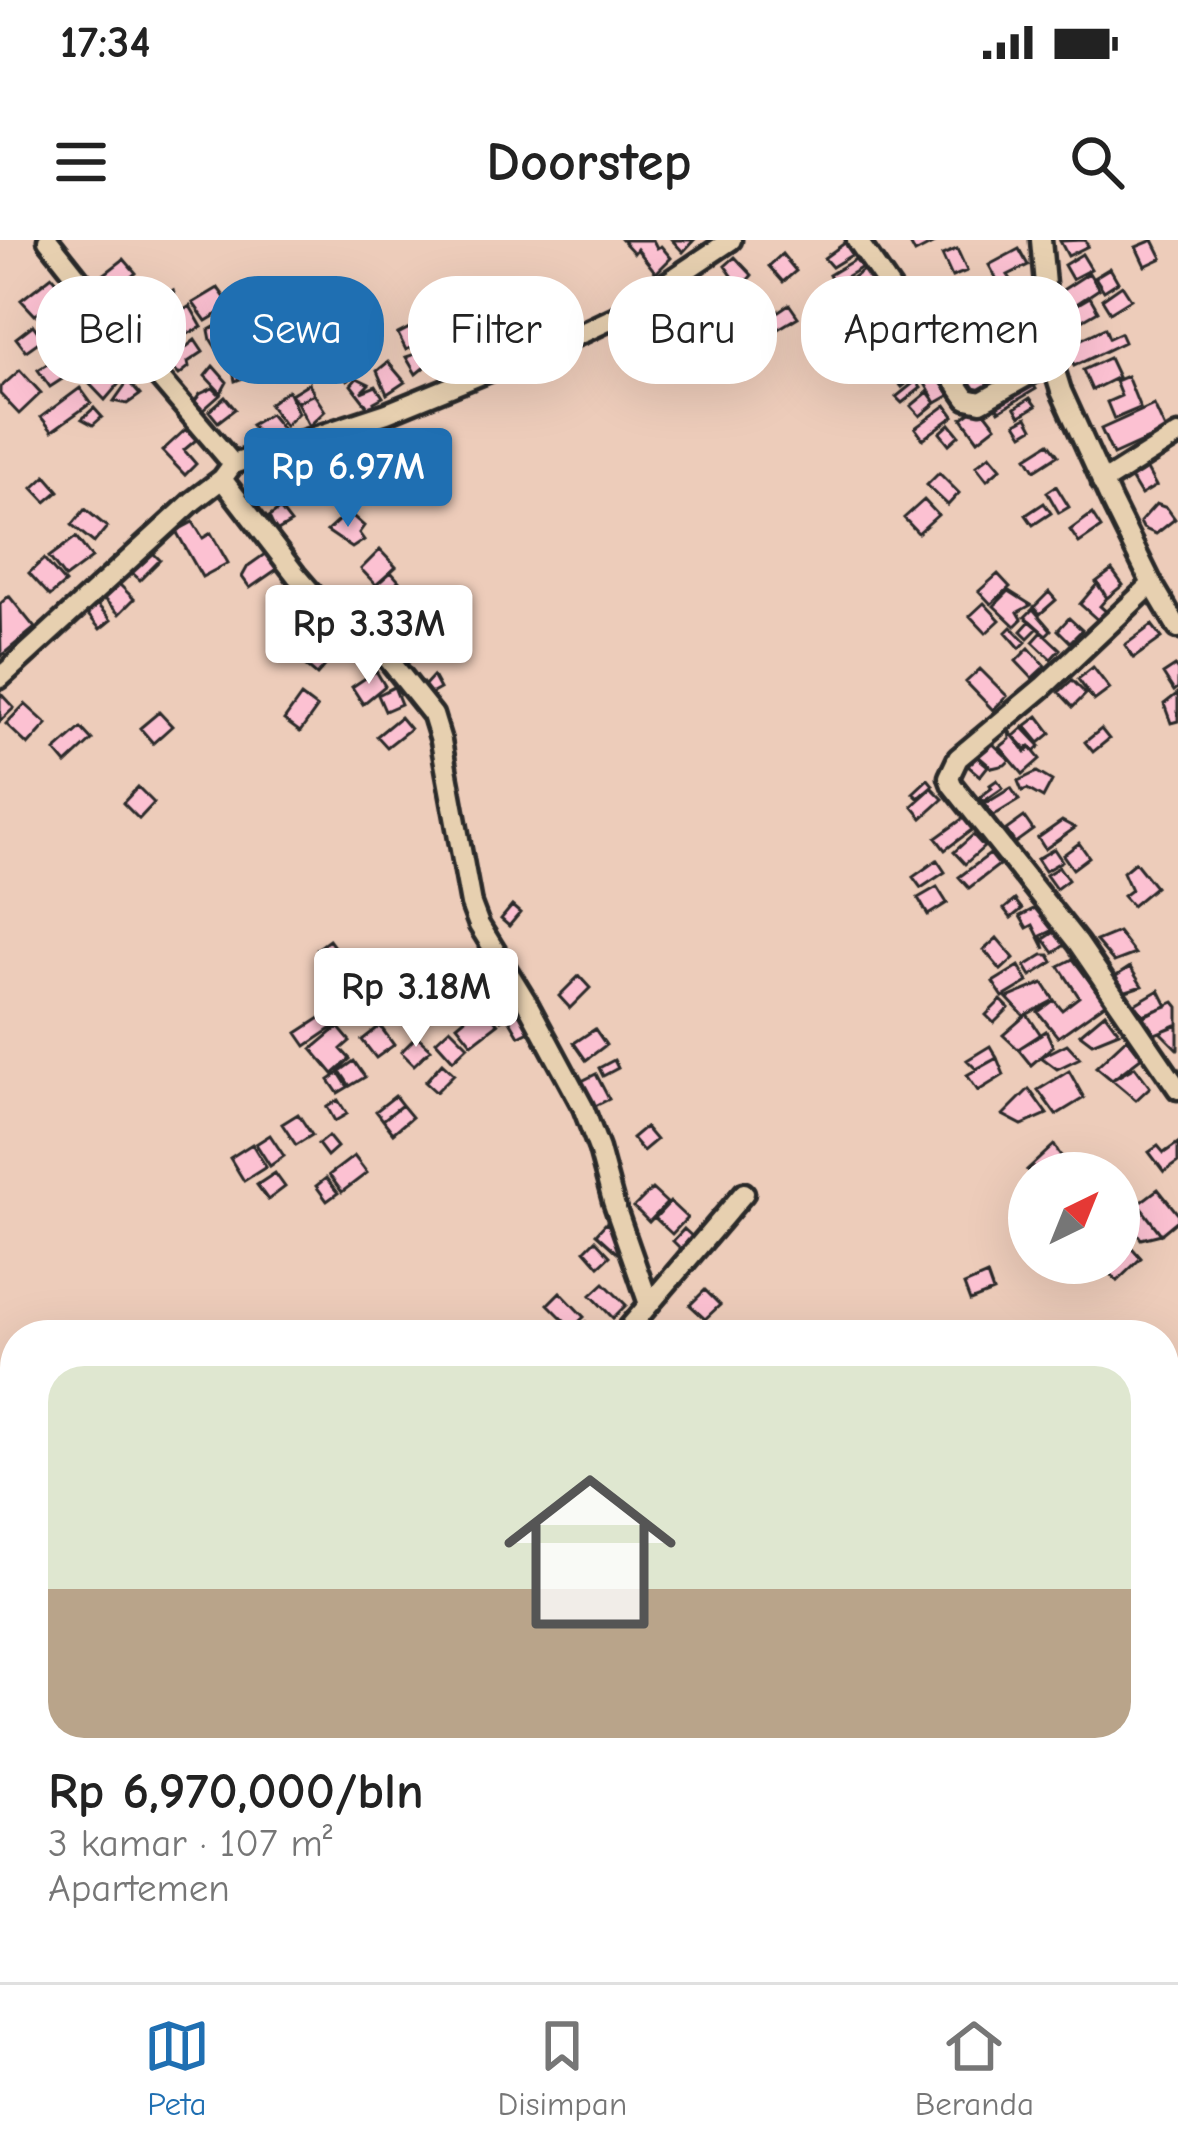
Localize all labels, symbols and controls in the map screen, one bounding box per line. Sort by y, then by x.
text: 17:34 [60,16,151,68]
icon: menu [48,129,114,195]
icon: search [1064,129,1130,195]
text: Doorstep [486,131,692,194]
chip: Beli [36,276,186,384]
chip: Sewa [210,276,384,384]
chip: Filter [408,276,584,384]
chip: Baru [608,276,777,384]
chip: Apartemen [801,276,1081,384]
pin: Rp 6.97M [224,428,472,530]
text: Rp 6.97M [271,444,425,489]
pin: Rp 3.33M [245,585,493,687]
text: Rp 3.33M [292,601,446,646]
pin: Rp 3.18M [292,948,540,1050]
text: Rp 3.18M [341,964,491,1009]
north arrow [1008,1152,1140,1284]
map controls [1008,1152,1140,1284]
icon: home [482,1444,698,1660]
text: Rp 6,970,000/bln [48,1762,424,1821]
text: 3 kamar · 107 m² [48,1821,332,1866]
text: Apartemen [48,1866,230,1911]
tab: Peta [144,2013,210,2123]
tab: Disimpan [498,2013,627,2123]
tab: Beranda [915,2013,1034,2123]

